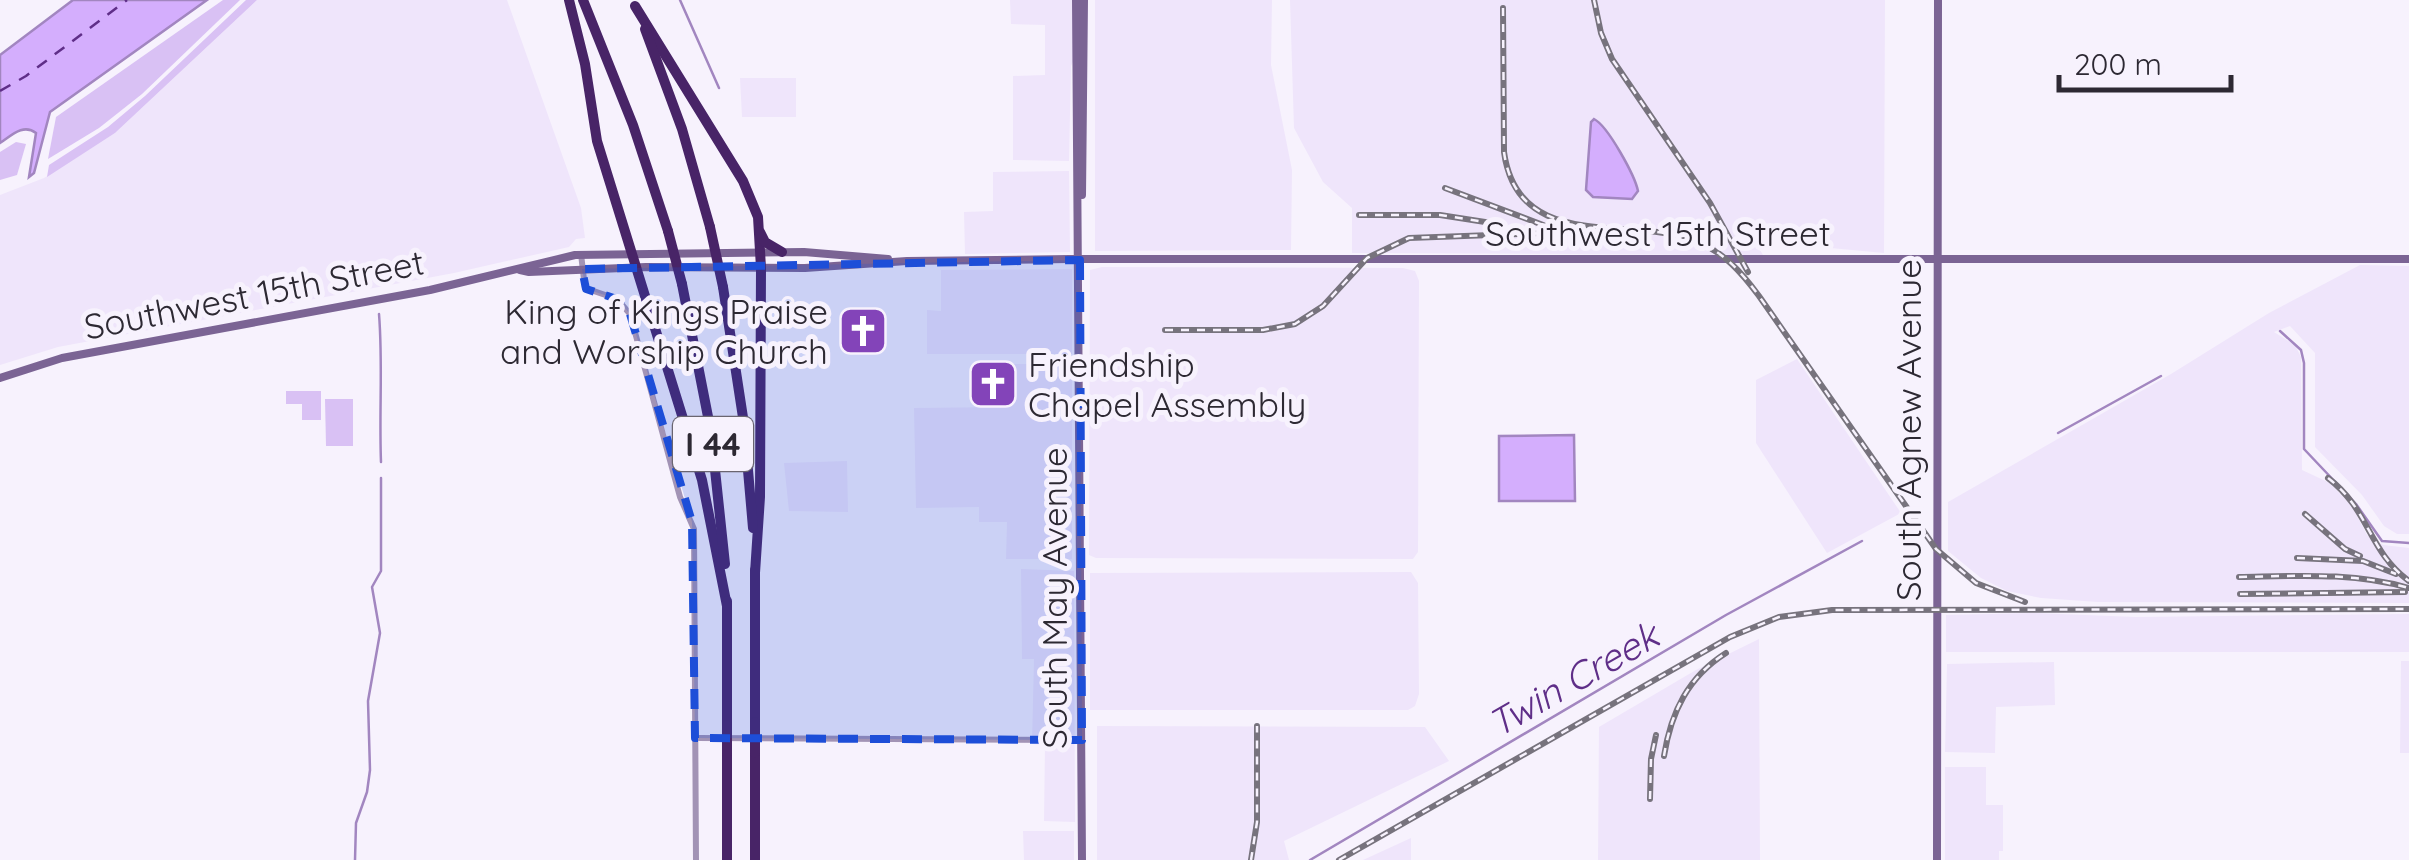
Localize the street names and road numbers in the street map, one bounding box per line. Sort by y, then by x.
street label: Southwest 15th Street [1485,211,1831,255]
street label: Southwest 15th Street [80,239,428,349]
street label: South Agnew Avenue [1886,259,1930,601]
road number: I 44 [673,417,753,471]
street label: South May Avenue [1032,447,1076,749]

